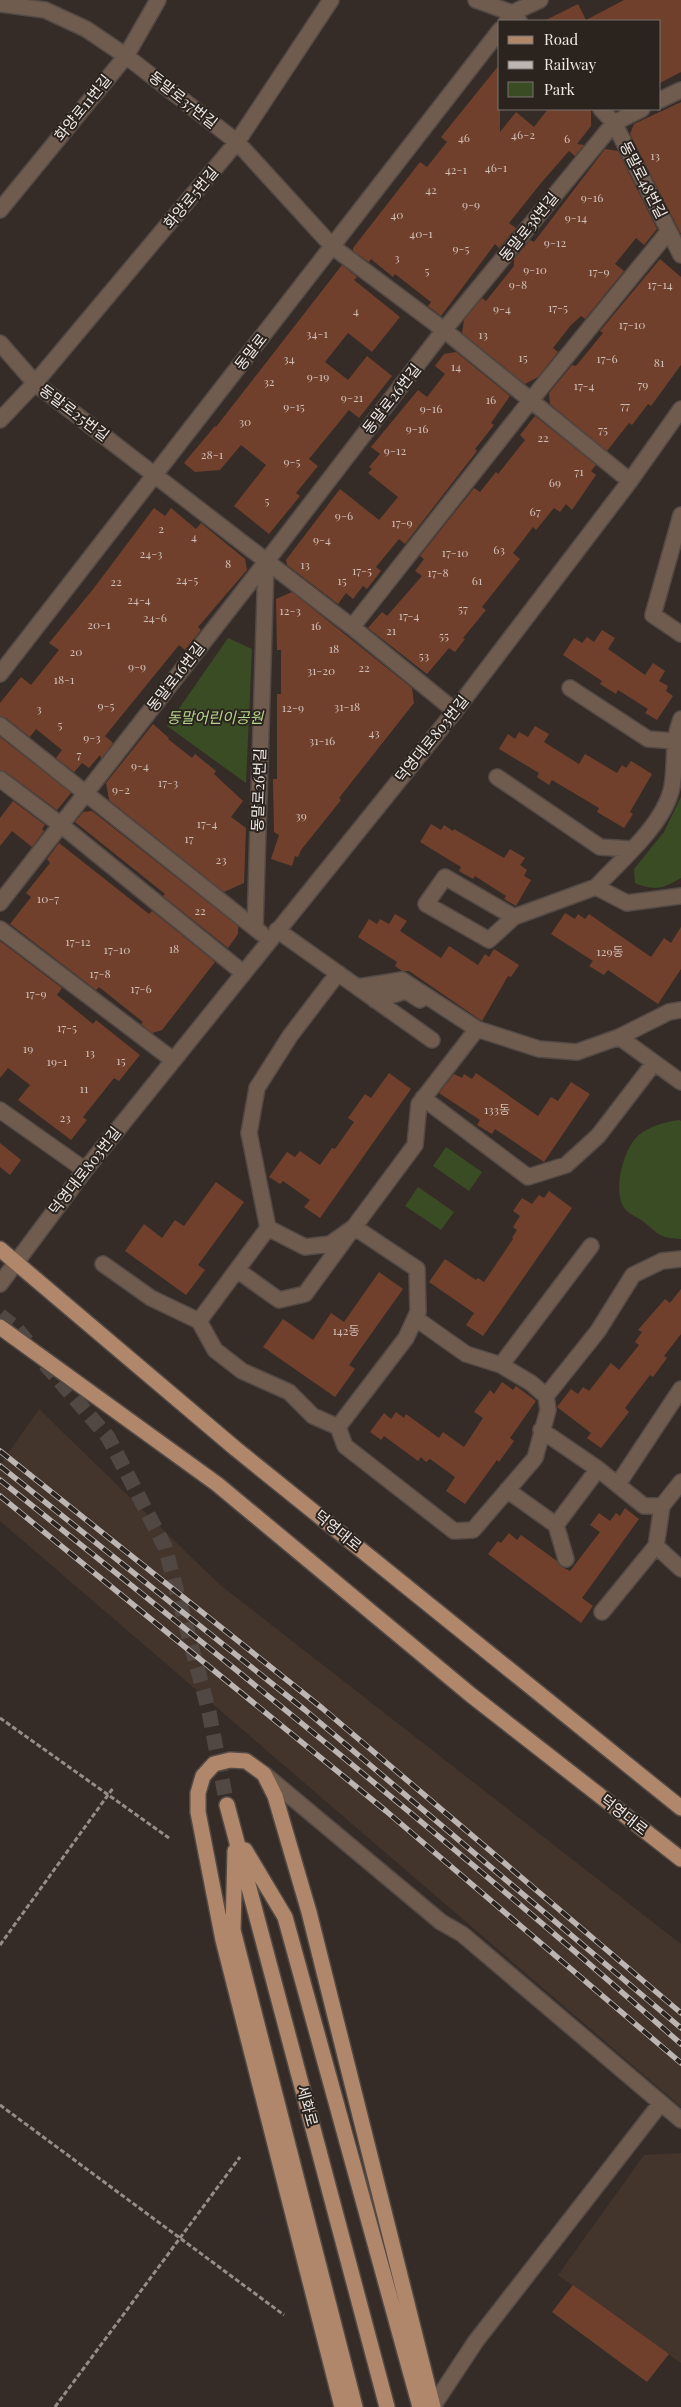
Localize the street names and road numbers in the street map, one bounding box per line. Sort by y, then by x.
street label: 동말로37번길 [145,66,222,132]
street label: 화양로11번길 [49,70,115,145]
street label: 동말로48번길 [616,137,672,222]
street label: 화양로5번길 [158,162,222,233]
street label: 동말로38번길 [494,188,562,265]
street label: 동말로 [230,329,271,374]
street label: 동말로26번길 [357,359,425,438]
street label: 동말로25번길 [36,379,114,445]
street label: 동말로16번길 [142,638,208,715]
street label: 덕영대로803번길 [390,691,472,786]
street label: 동말로26번길 [247,748,269,832]
street label: 덕영대로803번길 [44,1122,125,1218]
street label: 덕영대로 [311,1505,366,1555]
street label: 덕영대로 [597,1789,653,1839]
street label: 세화로 [293,2083,323,2128]

